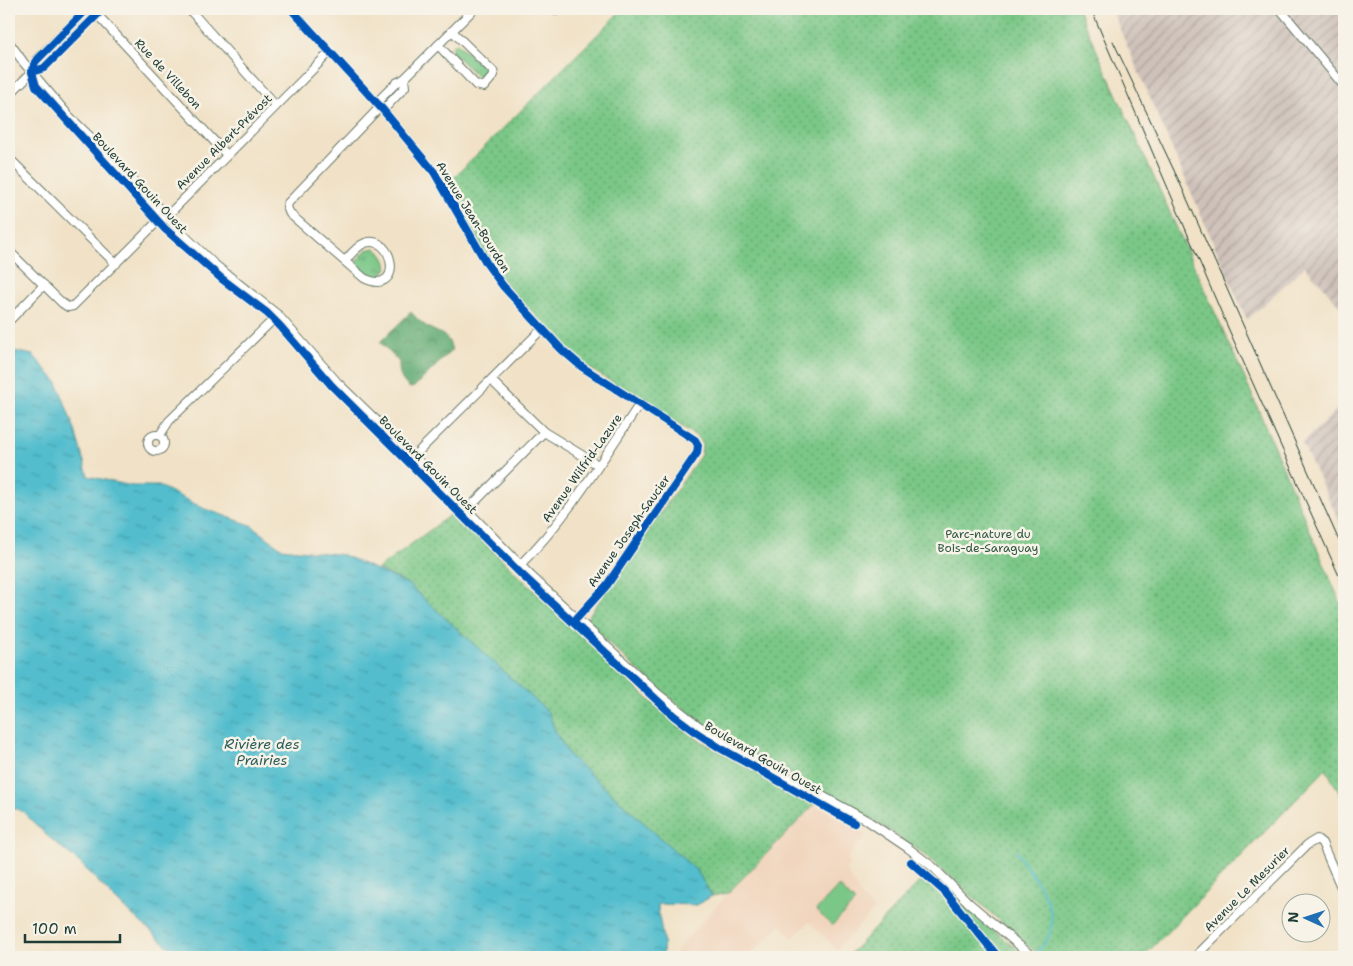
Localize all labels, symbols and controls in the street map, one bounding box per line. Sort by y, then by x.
street label: Rue de Villebon [131,35,205,113]
street label: Avenue Albert-Prévost [173,91,275,193]
street label: Boulevard Gouin Ouest [89,129,191,237]
street label: Avenue Jean-Bourdon [432,158,514,276]
street label: Avenue Wilfrid-Lazure [538,410,626,525]
street label: Boulevard Gouin Ouest [375,412,481,518]
street label: Avenue Joseph-Saucier [584,471,674,590]
park label: Parc-nature du Bois-de-Saraguay [937,526,1039,556]
street label: Boulevard Gouin Ouest [702,718,824,798]
water label: Rivière des Prairies [224,735,300,769]
street label: Avenue Le Mesurier [1201,842,1294,935]
north arrow [1280,894,1330,944]
scale bar [25,911,120,943]
text: N [1284,911,1302,923]
text: 100 m [32,919,77,939]

